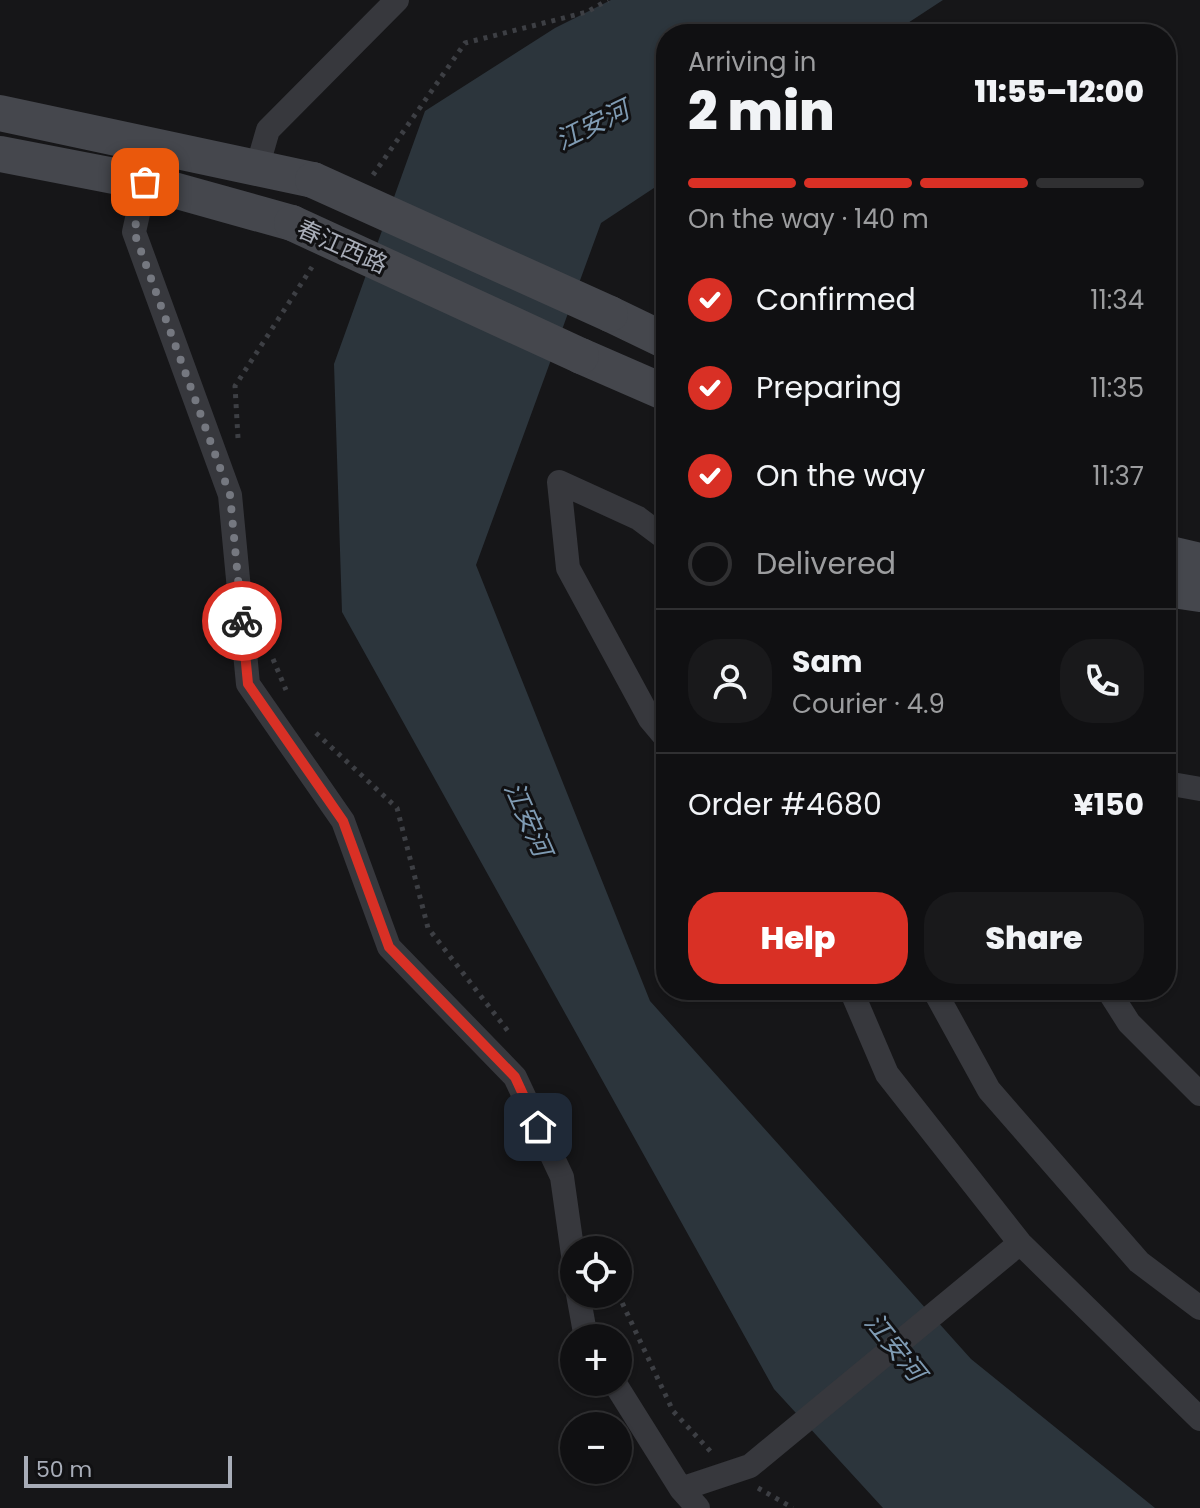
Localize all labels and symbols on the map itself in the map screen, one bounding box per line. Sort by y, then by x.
water label: 江安河 [549,90,639,158]
pin [111,148,179,216]
street label: 春江西路 [292,212,393,281]
courier [202,581,282,661]
water label: 江安河 [496,776,562,867]
pin [504,1093,572,1161]
water label: 江安河 [856,1305,937,1393]
scale bar [24,1452,232,1488]

